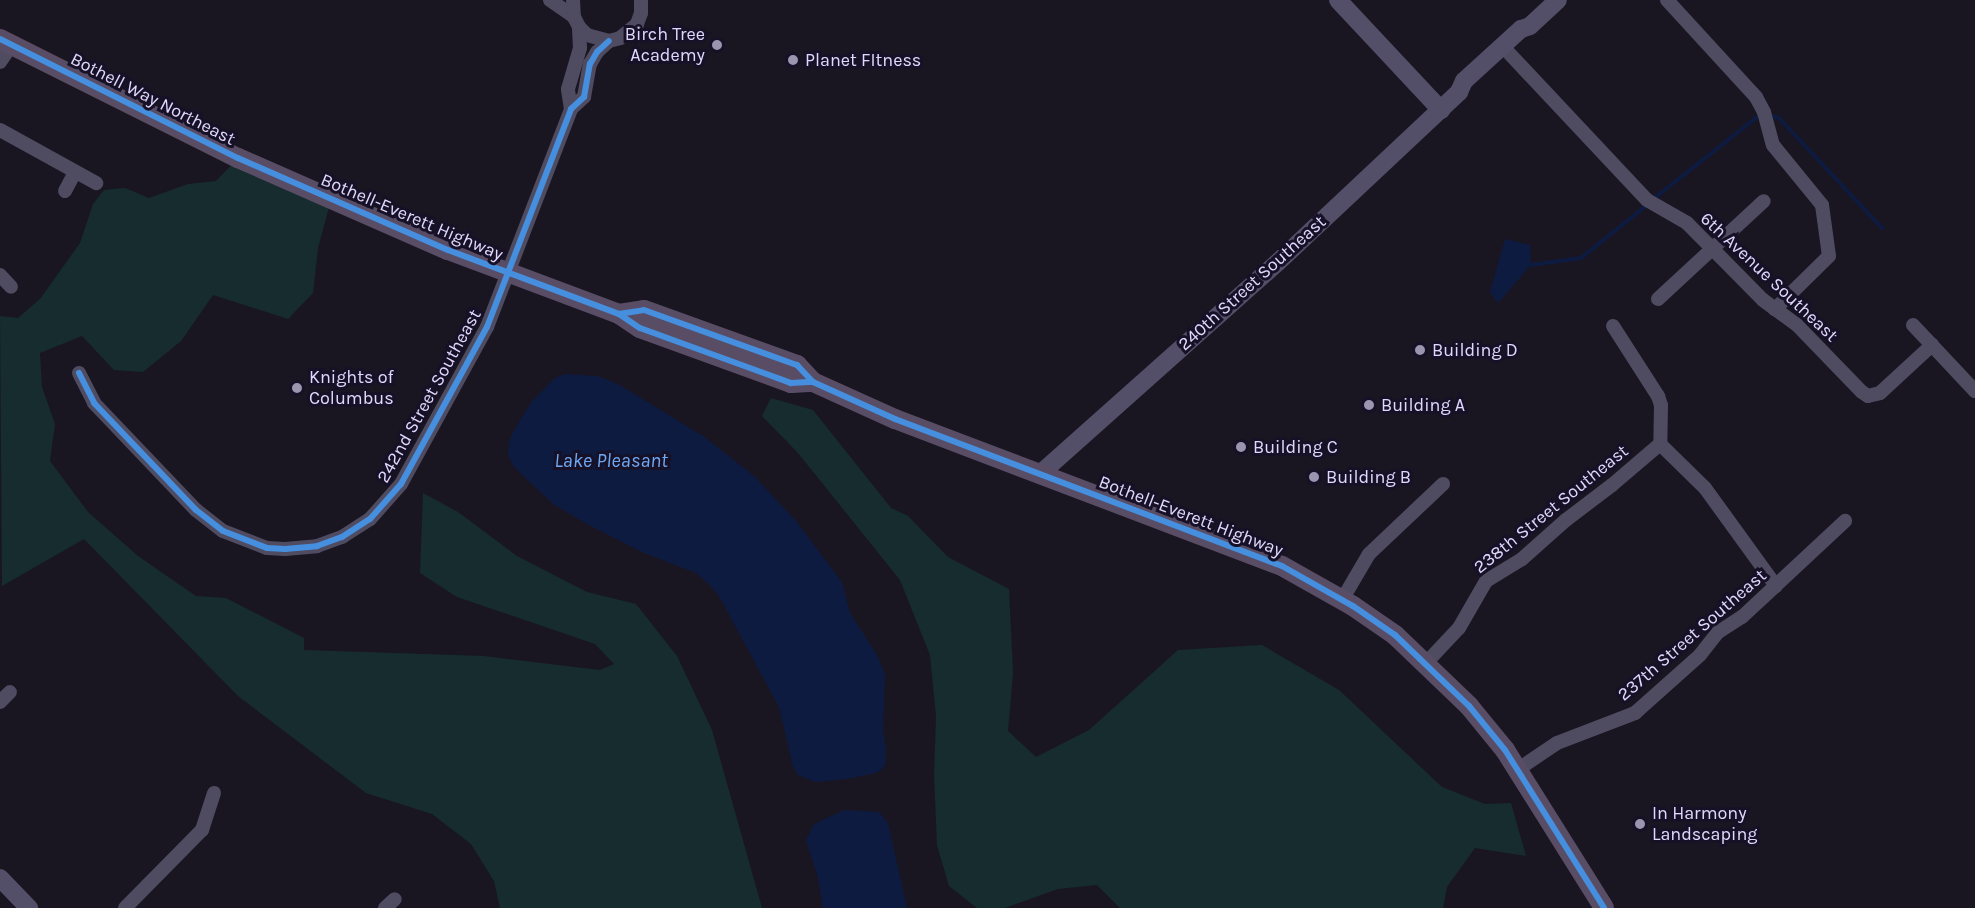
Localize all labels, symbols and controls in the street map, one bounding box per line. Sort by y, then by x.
place label: Birch Tree Academy [625,24,705,66]
marker: Birch Tree Academy [710,38,724,52]
street label: Bothell Way Northeast [67,48,239,150]
place label: Planet FItness [805,49,921,71]
marker: Planet FItness [786,53,800,67]
street label: Bothell-Everett Highway [318,169,506,265]
street label: 6th Avenue Southeast [1696,208,1842,346]
street label: 240th Street Southeast [1174,211,1330,355]
street label: 242nd Street Southeast [372,305,486,487]
place label: Building D [1432,339,1518,361]
marker: Building D [1413,343,1427,357]
place label: Knights of Columbus [309,367,394,410]
marker: Knights of Columbus [290,381,304,395]
place label: Building A [1381,394,1465,416]
marker: Building A [1362,398,1376,412]
place label: Building C [1253,436,1338,458]
marker: Building C [1234,440,1248,454]
street label: 238th Street Southeast [1469,440,1633,578]
water label: Lake Pleasant [554,448,668,472]
place label: Building B [1326,466,1411,488]
marker: Building B [1307,470,1321,484]
street label: Bothell-Everett Highway [1096,471,1286,561]
street label: 237th Street Southeast [1613,565,1771,705]
place label: In Harmony Landscaping [1652,803,1757,846]
marker: In Harmony Landscaping [1633,817,1647,831]

